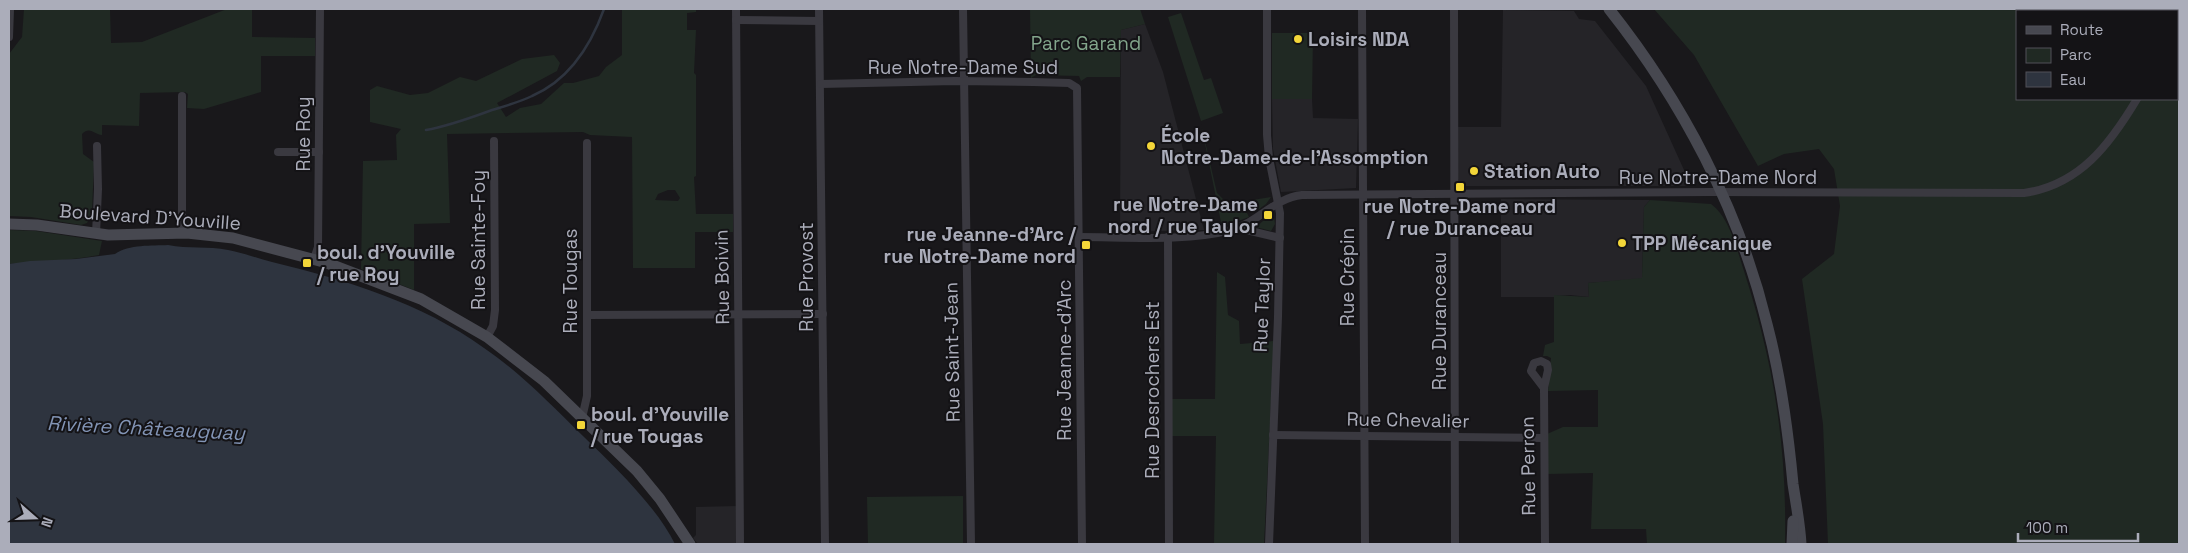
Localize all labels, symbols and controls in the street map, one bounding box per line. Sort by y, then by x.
legend [2016,10,2178,100]
text: Route [2060,20,2104,39]
place label: Loisirs NDA [1308,27,1409,52]
park label: Parc Garand [1031,31,1141,56]
marker: Loisirs NDA [1292,33,1304,45]
text: Parc [2060,45,2092,64]
street label: Rue Notre-Dame Sud [868,55,1058,80]
text: Eau [2060,70,2086,89]
street label: Rue Roy [291,96,316,172]
place label: École Notre-Dame-de-l'Assomption [1161,123,1429,170]
marker: École Notre-Dame-de-l'Assomption [1145,140,1157,152]
place label: Station Auto [1484,159,1600,184]
marker: Station Auto [1468,165,1480,177]
street label: Rue Notre-Dame Nord [1619,165,1817,190]
street label: Rue Sainte-Foy [466,170,491,310]
marker: rue Notre-Dame nord / rue Duranceau [1454,181,1466,193]
place label: rue Notre-Dame nord / rue Taylor [1108,192,1258,239]
place label: rue Notre-Dame nord / rue Duranceau [1364,194,1556,241]
street label: Boulevard D'Youville [58,198,242,236]
marker: rue Notre-Dame nord / rue Taylor [1262,209,1274,221]
street label: Rue Provost [794,222,819,332]
place label: rue Jeanne-d'Arc / rue Notre-Dame nord [884,222,1077,269]
street label: Rue Crépin [1335,228,1360,326]
street label: Rue Tougas [558,229,583,333]
street label: Rue Boivin [709,229,735,325]
place label: TPP Mécanique [1632,231,1772,256]
marker: TPP Mécanique [1616,237,1628,249]
marker: rue Jeanne-d'Arc / rue Notre-Dame nord [1080,239,1092,251]
place label: boul. d'Youville / rue Roy [316,240,455,287]
street label: Rue Duranceau [1427,252,1452,390]
marker: boul. d'Youville / rue Roy [301,257,313,269]
street label: Rue Taylor [1248,257,1276,353]
street label: Rue Jeanne-d'Arc [1052,279,1077,441]
street label: Rue Saint-Jean [938,282,966,422]
street label: Rue Desrochers Est [1140,301,1165,479]
place label: boul. d'Youville / rue Tougas [590,402,729,449]
street label: Rue Chevalier [1346,406,1470,434]
water label: Rivière Châteauguay [47,410,247,446]
street label: Rue Perron [1515,416,1541,516]
marker: boul. d'Youville / rue Tougas [575,419,587,431]
north arrow [10,493,60,543]
scale bar [2018,510,2138,542]
text: N [37,515,57,530]
text: 100 m [2026,518,2068,537]

